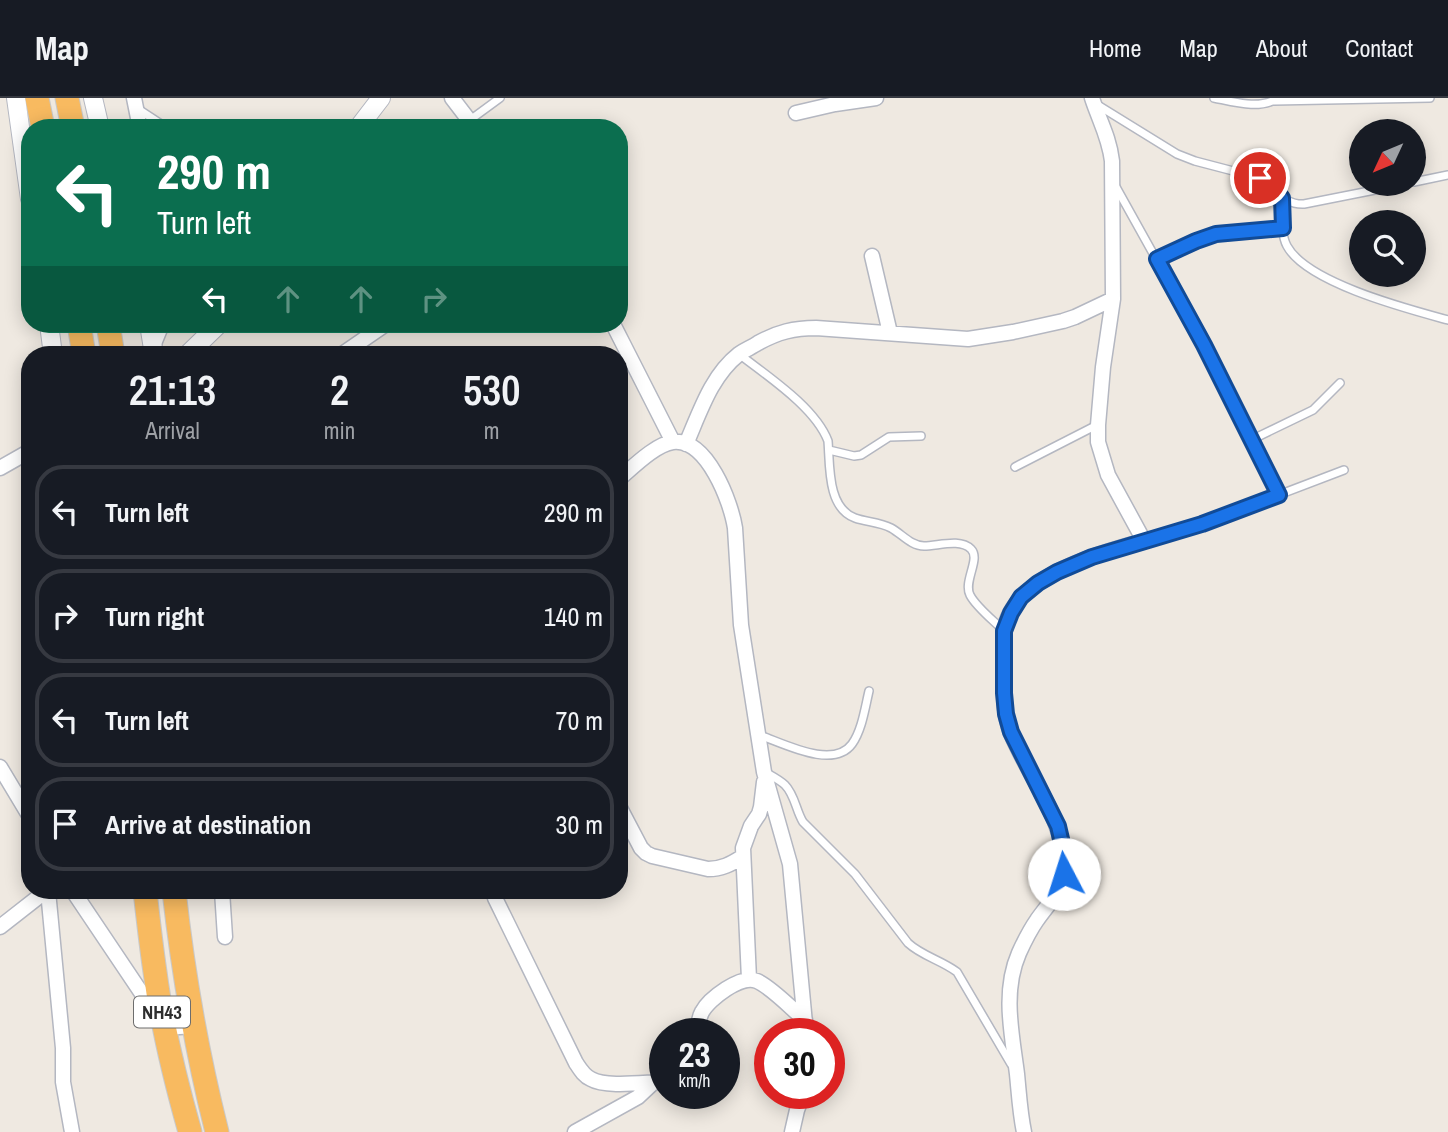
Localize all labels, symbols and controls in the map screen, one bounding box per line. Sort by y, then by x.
text: Map [35,26,89,70]
text: Home [1089,32,1141,64]
text: Map [1179,32,1218,64]
text: About [1256,32,1307,64]
text: Contact [1345,32,1413,64]
north arrow [1349,119,1426,196]
map controls [1349,119,1426,287]
text: 290 m [157,138,271,204]
icon: left [42,147,133,238]
pin [1230,148,1290,208]
icon: arrive [1241,159,1279,197]
text: Turn left [157,201,251,244]
button: search [1349,210,1426,287]
icon: left [196,280,234,318]
icon: ahead [269,280,307,318]
icon: ahead [342,280,380,318]
icon: right [415,280,453,318]
text: 21:13 [129,362,216,418]
text: 2 [330,362,349,418]
text: 530 [463,362,520,418]
text: Arrival [145,415,200,446]
text: min [324,415,355,446]
text: m [484,415,499,446]
icon: left [46,493,84,531]
text: Turn left [105,495,189,530]
text: 290 m [544,495,603,530]
icon: right [46,597,84,635]
text: Turn right [105,599,204,634]
text: 140 m [544,599,603,634]
icon: left [46,701,84,739]
text: Turn left [105,703,189,738]
text: 70 m [556,703,603,738]
icon: arrive [46,805,84,843]
text: Arrive at destination [105,807,311,842]
text: 30 m [556,807,603,842]
position arrow [1027,837,1101,911]
road number: NH43 [134,996,190,1028]
speed limit sign: 30 [754,1018,845,1109]
text: 23 [679,1031,710,1078]
text: km/h [679,1068,711,1093]

